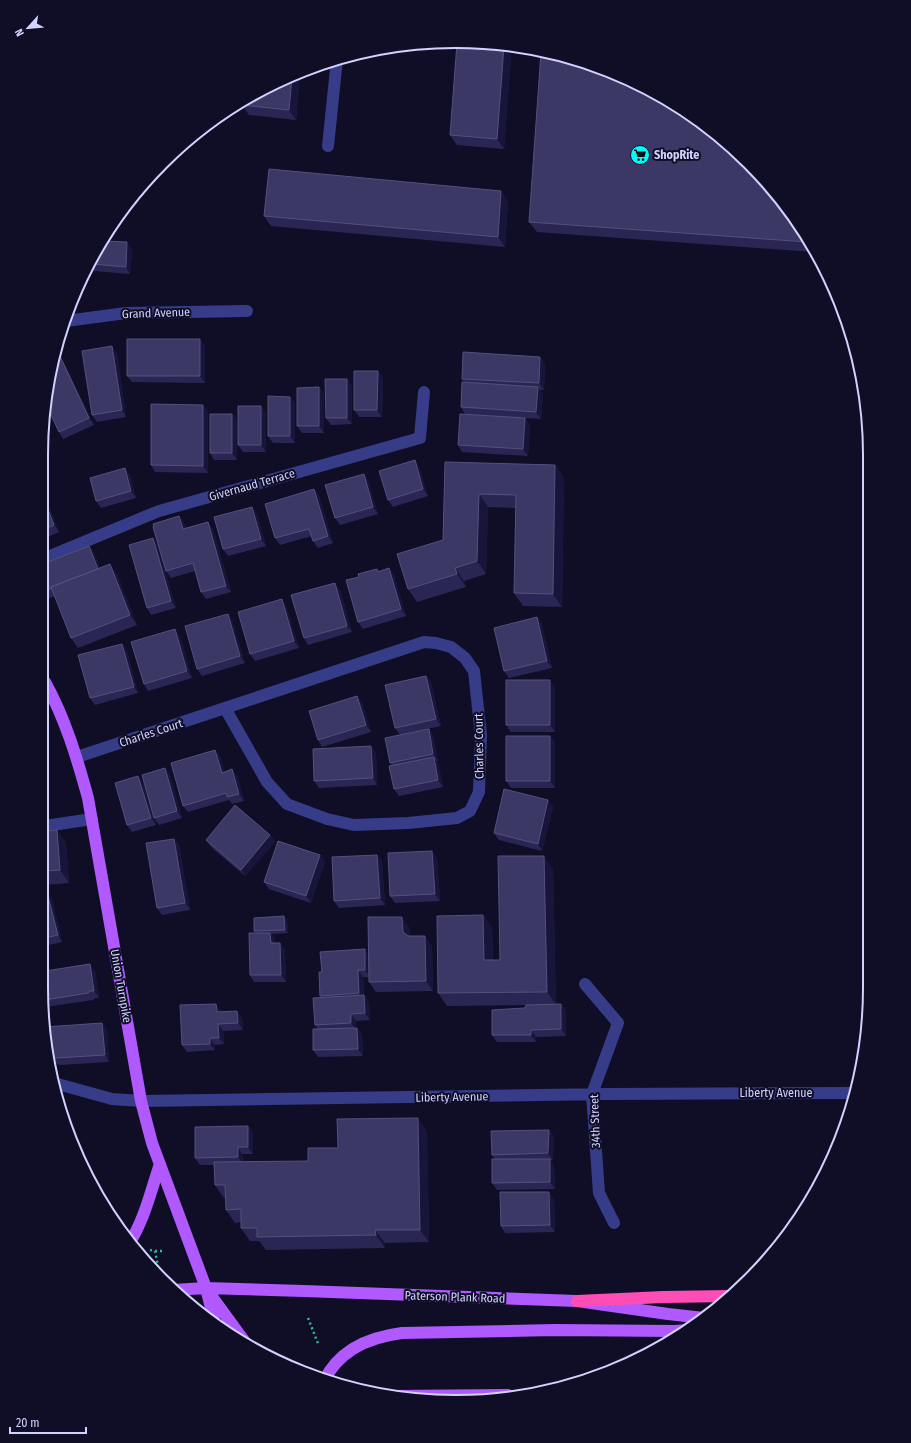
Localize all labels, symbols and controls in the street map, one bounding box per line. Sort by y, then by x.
north arrow [8,8,48,48]
text: N [12,26,27,38]
supermarket icon: ShopRite [629,144,651,166]
place label: ShopRite [654,148,699,162]
street label: Grand Avenue [122,305,190,321]
street label: Givernaud Terrace [207,466,297,504]
street label: Charles Court [471,713,487,779]
street label: Charles Court [117,716,185,750]
street label: Union Turnpike [108,948,134,1024]
street label: Liberty Avenue [740,1086,813,1100]
street label: Liberty Avenue [415,1089,489,1105]
street label: 34th Street [587,1094,603,1148]
street label: Paterson Plank Road [405,1288,505,1306]
scale bar [10,1409,86,1435]
text: 20 m [16,1416,40,1430]

